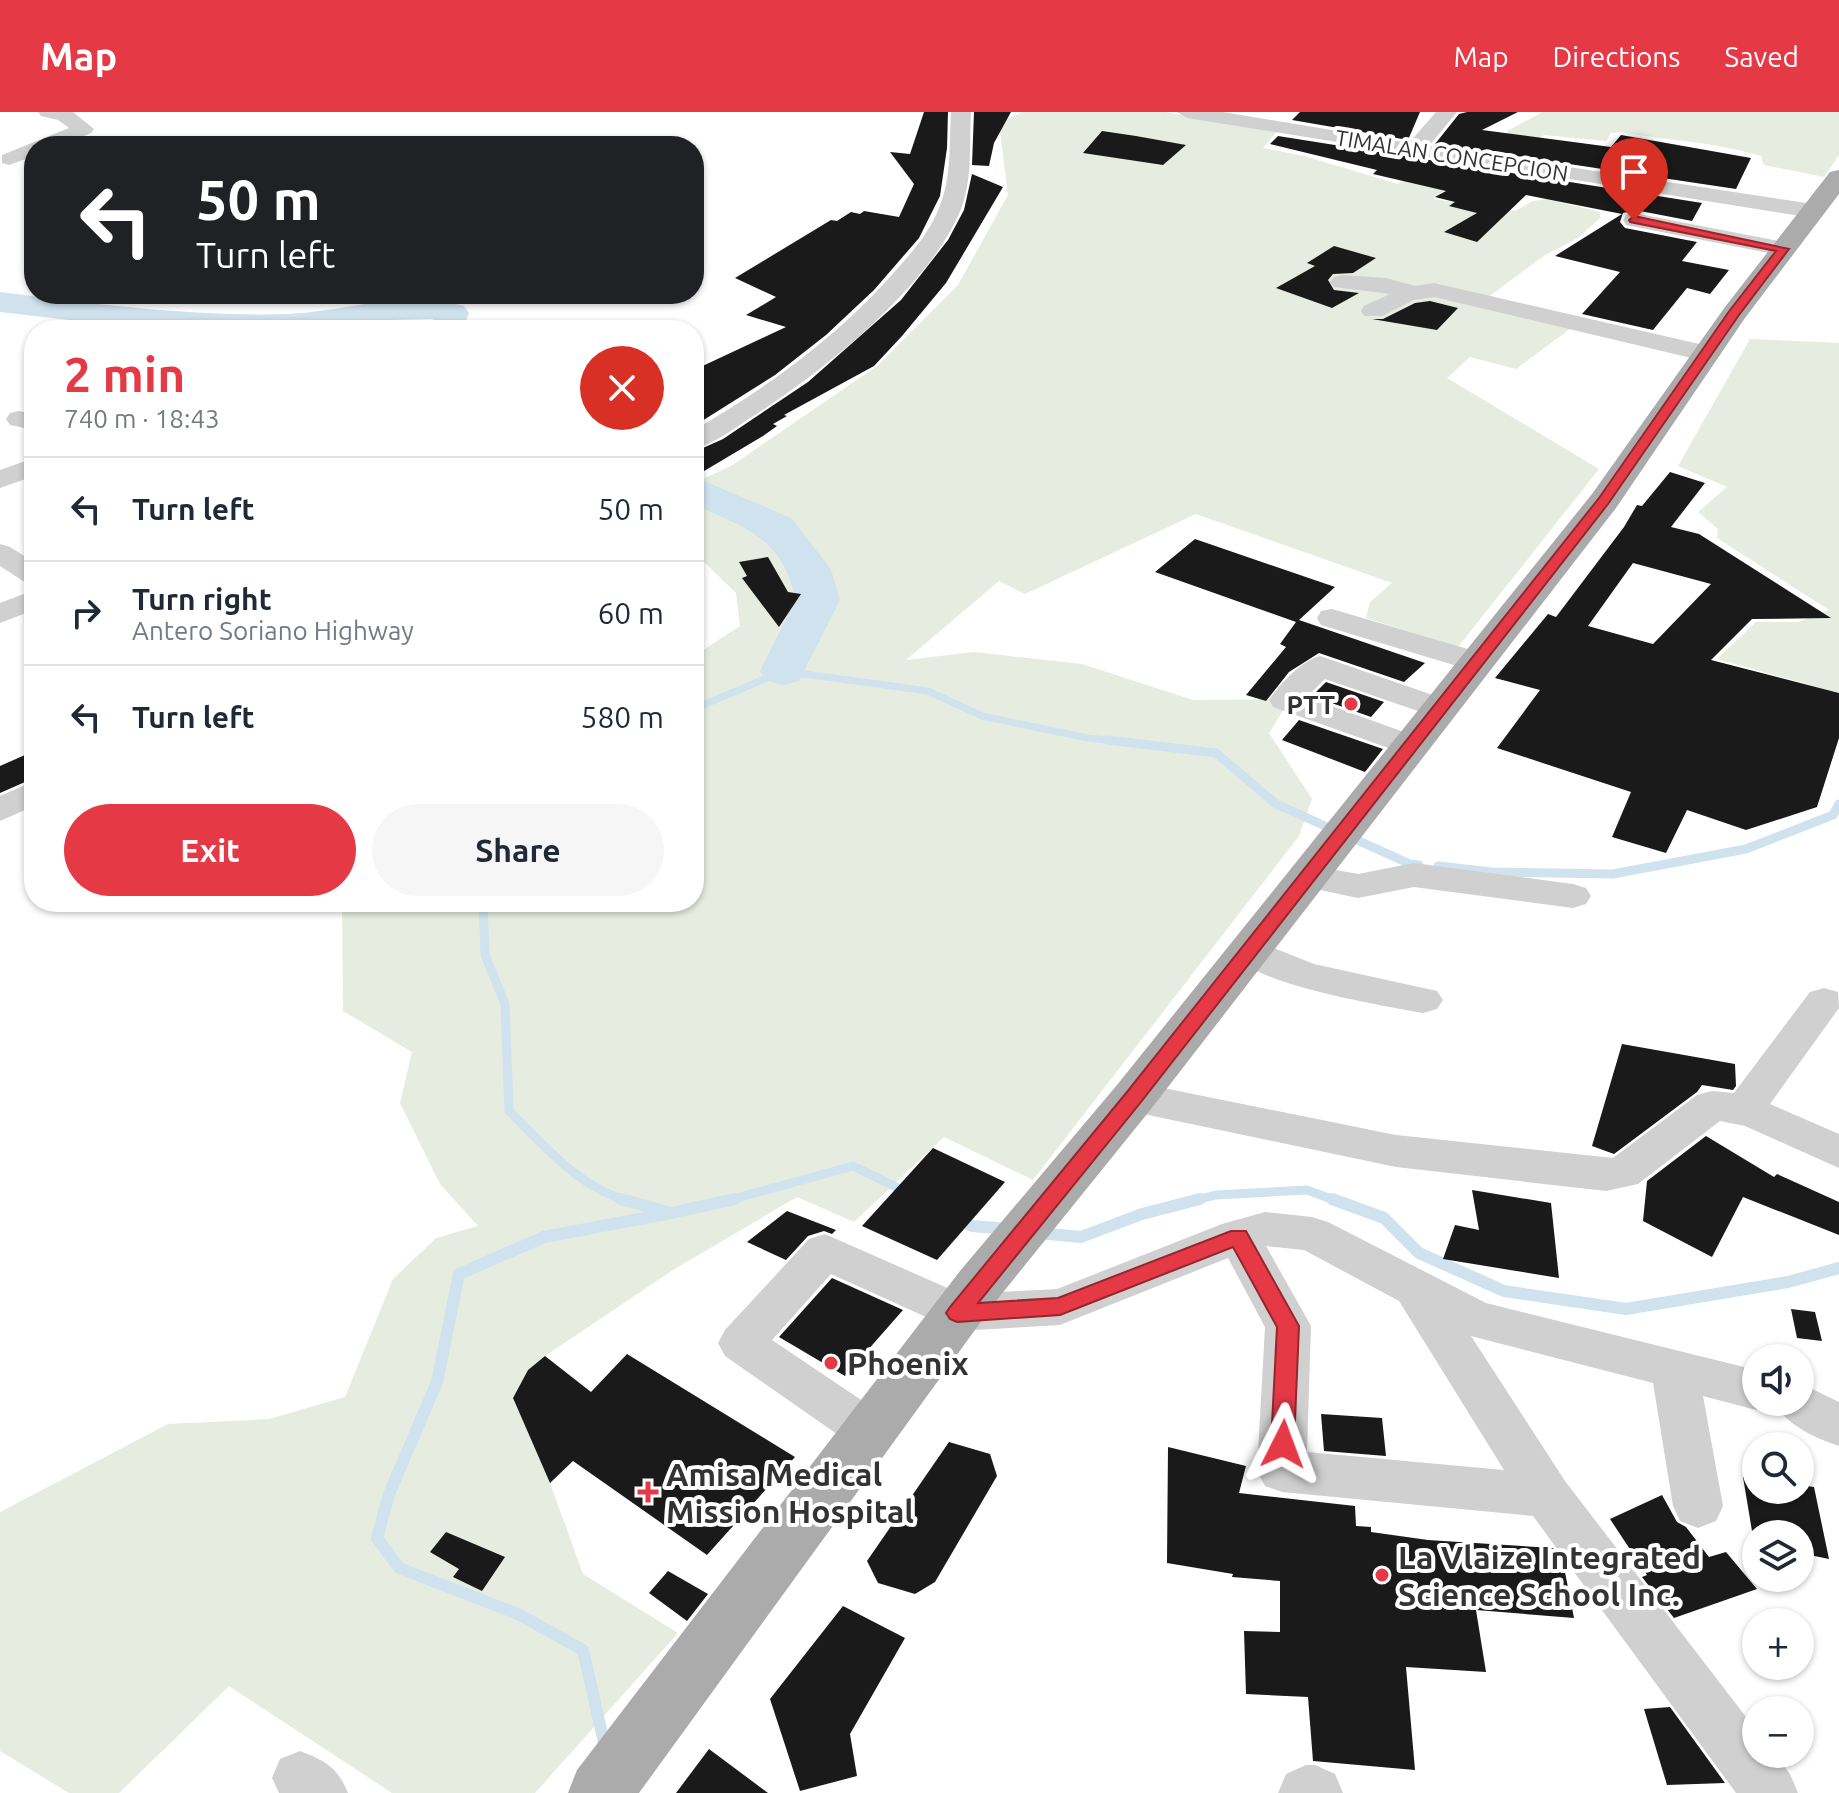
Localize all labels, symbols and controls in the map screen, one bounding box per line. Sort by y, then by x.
text: Map [40,35,117,77]
text: Map [1453,41,1509,72]
text: Directions [1553,41,1680,72]
text: Saved [1724,41,1799,72]
street label: TIMALAN CONCEPCION [1334,124,1570,186]
pin [1600,138,1668,220]
icon: arrive [1612,150,1656,194]
icon: left [64,168,168,272]
text: 50 m [196,168,321,231]
text: Turn left [196,234,335,275]
button: close [580,346,664,430]
text: 2 min [64,347,185,401]
text: 740 m · 18:43 [64,404,220,433]
icon: left [64,487,108,531]
text: Turn left [132,492,254,526]
text: 50 m [597,492,664,526]
text: Turn right [132,582,272,616]
icon: right [64,591,108,635]
text: 60 m [597,596,664,630]
text: Antero Soriano Highway [132,616,414,645]
place label: PTT [1286,690,1335,719]
icon: left [64,695,108,739]
marker: PTT [1342,695,1360,713]
text: Turn left [132,700,254,734]
text: 580 m [580,700,664,734]
button: Exit [64,804,356,896]
button: Share [372,804,664,896]
map controls [1742,1344,1814,1768]
button: sound [1742,1344,1814,1416]
place label: Phoenix [847,1345,969,1381]
marker: Phoenix [822,1354,840,1372]
position arrow [1241,1402,1325,1486]
button: search [1742,1432,1814,1504]
place label: Amisa Medical Mission Hospital [666,1456,914,1529]
marker: Amisa Medical Mission Hospital [637,1481,659,1503]
button: layers [1742,1520,1814,1592]
place label: La Vlaize Integrated Science School Inc. [1398,1539,1701,1612]
marker: La Vlaize Integrated Science School Inc. [1373,1566,1391,1584]
button: + [1742,1608,1814,1680]
button: − [1742,1696,1814,1768]

